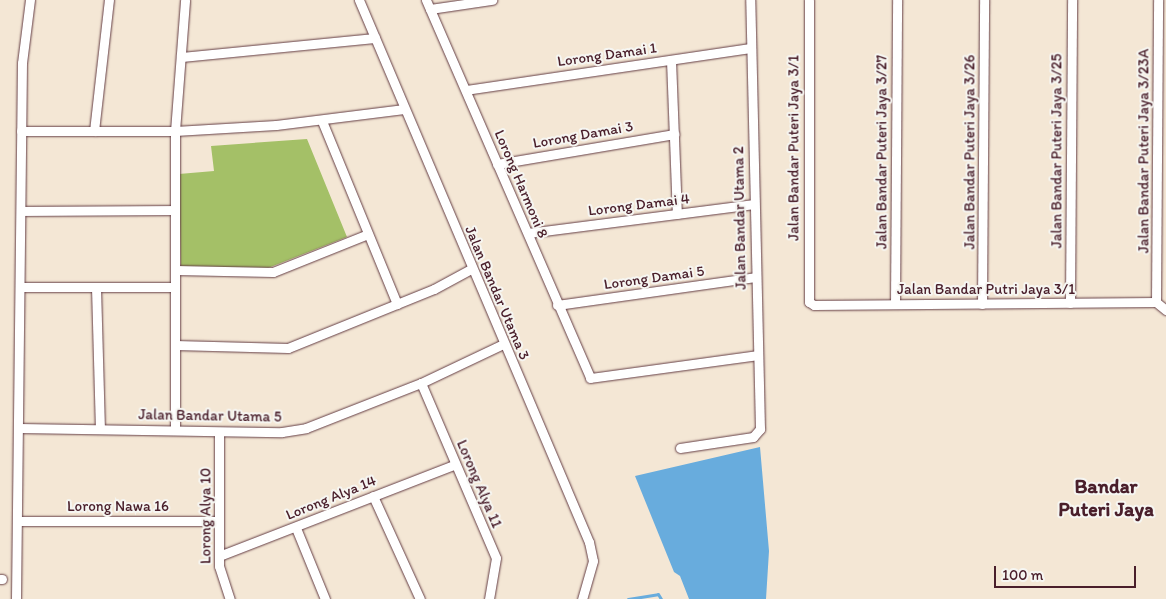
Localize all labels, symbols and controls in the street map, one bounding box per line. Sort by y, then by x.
street label: Lorong Damai 1 [556,39,658,71]
street label: Jalan Bandar Puteri Jaya 3/23A [1135,49,1153,253]
street label: Jalan Bandar Puteri Jaya 3/25 [1048,54,1066,248]
street label: Jalan Bandar Puteri Jaya 3/27 [873,55,891,249]
street label: Jalan Bandar Puteri Jaya 3/26 [961,55,979,249]
street label: Jalan Bandar Puteri Jaya 3/1 [785,56,803,240]
street label: Lorong Damai 3 [532,117,634,153]
street label: Lorong Harmoni 8 [490,127,552,241]
street label: Jalan Bandar Utama 2 [730,147,750,289]
street label: Lorong Damai 4 [587,190,691,220]
street label: Jalan Bandar Utama 3 [461,224,533,362]
street label: Lorong Damai 5 [603,262,705,294]
street label: Jalan Bandar Putri Jaya 3/1 [897,281,1075,299]
street label: Jalan Bandar Utama 5 [139,406,281,426]
street label: Lorong Alya 11 [452,437,506,531]
street label: Lorong Alya 10 [197,468,215,564]
street label: Lorong Alya 14 [283,472,379,524]
district label: Bandar Puteri Jaya [1058,474,1154,521]
street label: Lorong Nawa 16 [67,498,169,516]
scale bar [996,556,1138,588]
text: 100 m [1002,566,1043,584]

